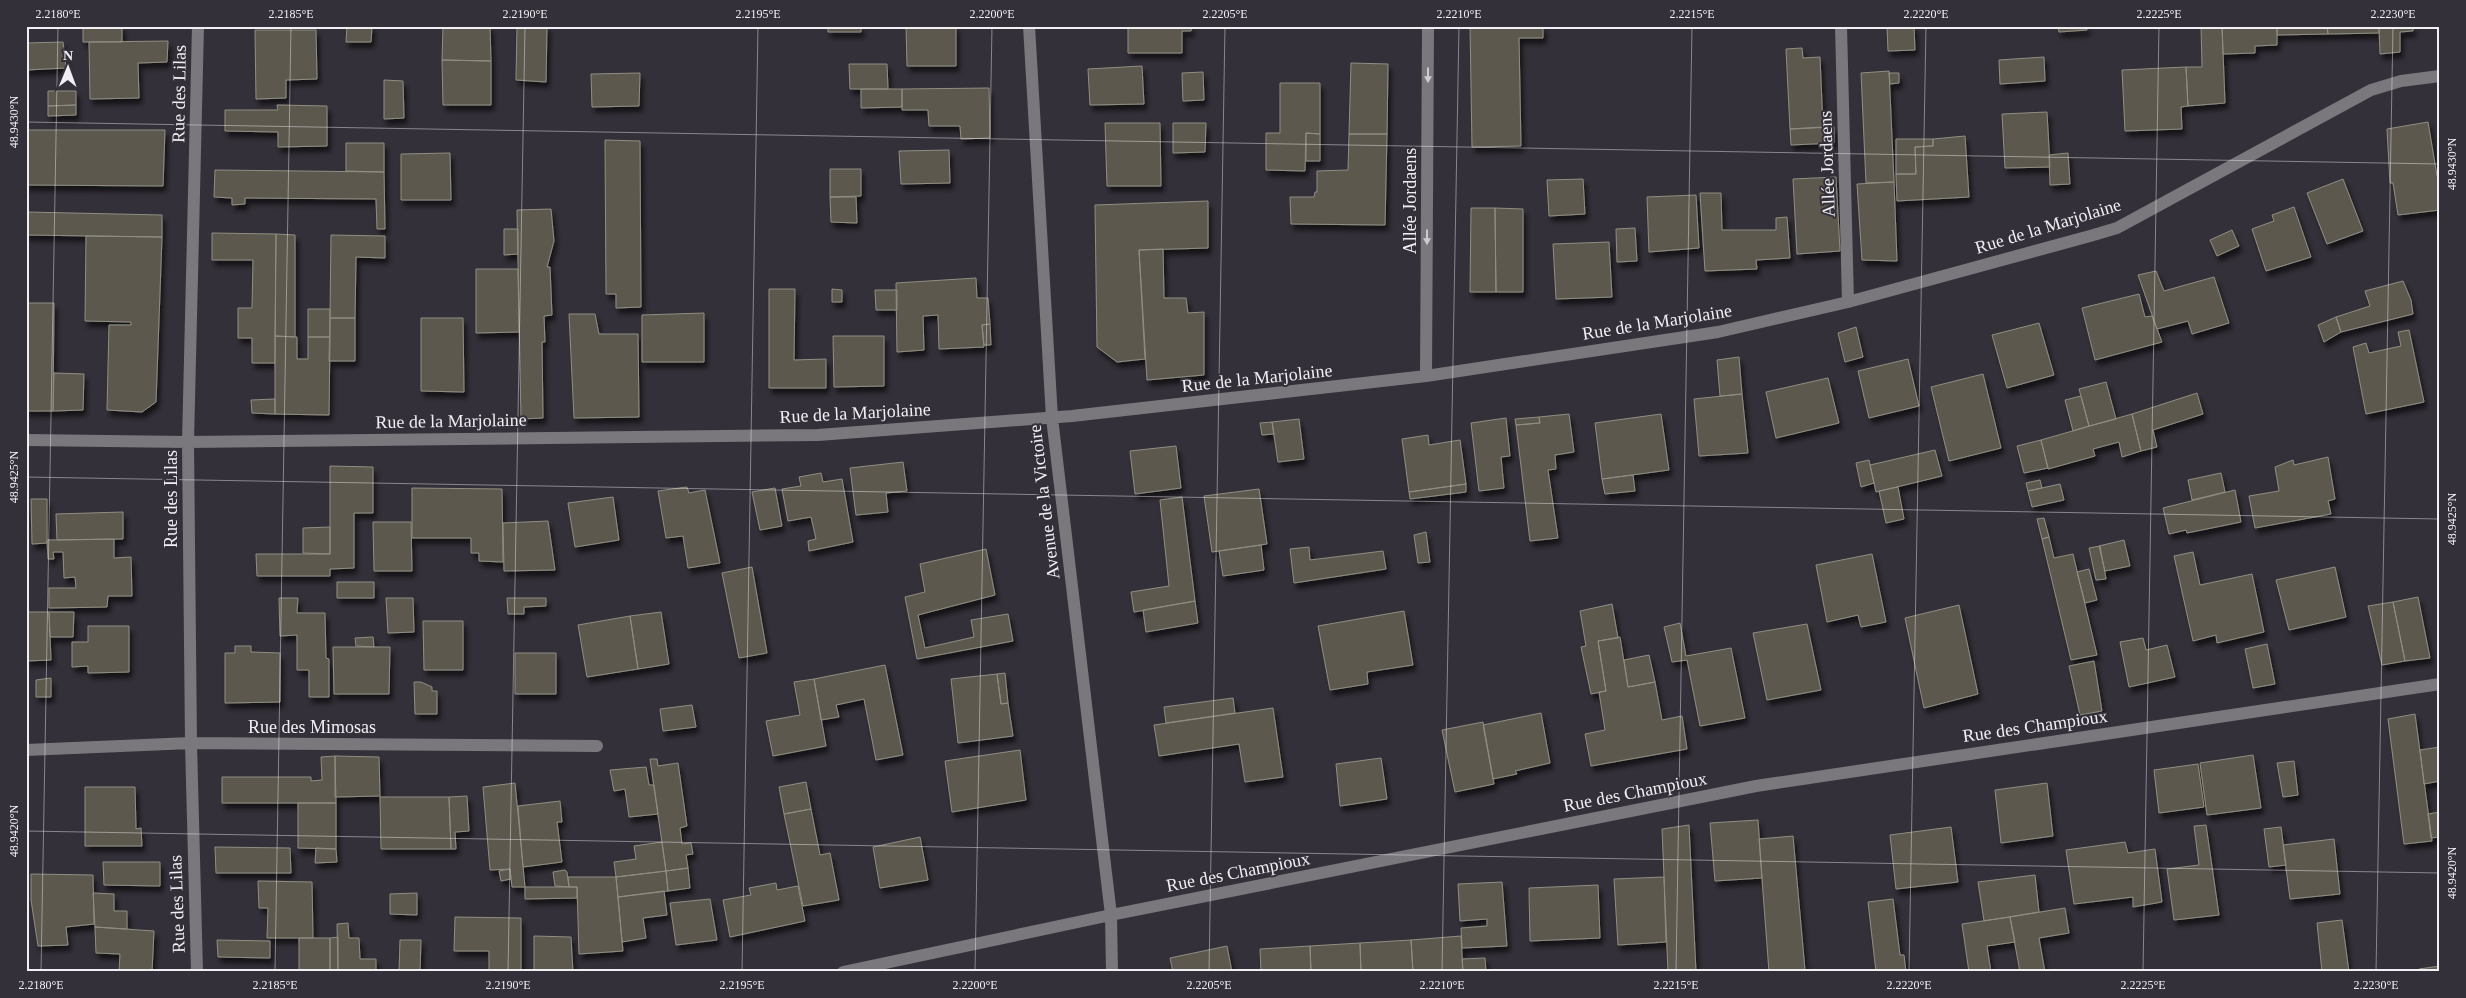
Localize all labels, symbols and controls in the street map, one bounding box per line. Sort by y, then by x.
text: 2.2180°E [35,7,81,21]
text: 2.2185°E [268,7,314,21]
text: 2.2190°E [502,7,548,21]
text: 2.2195°E [735,7,781,21]
text: 2.2200°E [969,7,1015,21]
text: 2.2205°E [1202,7,1248,21]
text: 2.2210°E [1436,7,1482,21]
text: 2.2215°E [1669,7,1715,21]
text: 2.2220°E [1903,7,1949,21]
text: 2.2225°E [2136,7,2182,21]
text: 2.2230°E [2370,7,2416,21]
north arrow [42,42,92,92]
street label: Rue des Lilas [168,45,190,143]
text: N [63,48,73,63]
one-way arrow [1424,67,1432,83]
text: 48.9430°N [7,95,21,148]
street label: Allée Jordaens [1815,110,1839,218]
text: 48.9430°N [2445,137,2459,190]
street label: Allée Jordaens [1400,148,1420,254]
street label: Rue de la Marjolaine [1973,194,2123,258]
one-way arrow [1423,230,1431,246]
street label: Rue de la Marjolaine [1581,300,1733,344]
street label: Rue de la Marjolaine [1181,360,1333,396]
street label: Rue de la Marjolaine [779,399,931,427]
street label: Rue de la Marjolaine [375,410,527,432]
street label: Avenue de la Victoire [1025,424,1063,580]
text: 48.9425°N [7,450,21,503]
street label: Rue des Lilas [161,450,181,548]
text: 48.9425°N [2445,492,2459,545]
street label: Rue des Champioux [1961,706,2109,746]
street label: Rue des Mimosas [248,717,376,737]
street label: Rue des Champioux [1561,768,1709,816]
text: 48.9420°N [7,804,21,857]
text: 48.9420°N [2445,846,2459,899]
street label: Rue des Champioux [1164,848,1312,896]
street label: Rue des Lilas [165,855,189,953]
text: 2.2180°E [18,978,64,992]
text: 2.2185°E [252,978,298,992]
text: 2.2190°E [485,978,531,992]
text: 2.2195°E [719,978,765,992]
text: 2.2200°E [952,978,998,992]
text: 2.2205°E [1186,978,1232,992]
text: 2.2210°E [1419,978,1465,992]
text: 2.2215°E [1653,978,1699,992]
text: 2.2220°E [1886,978,1932,992]
text: 2.2225°E [2120,978,2166,992]
text: 2.2230°E [2353,978,2399,992]

